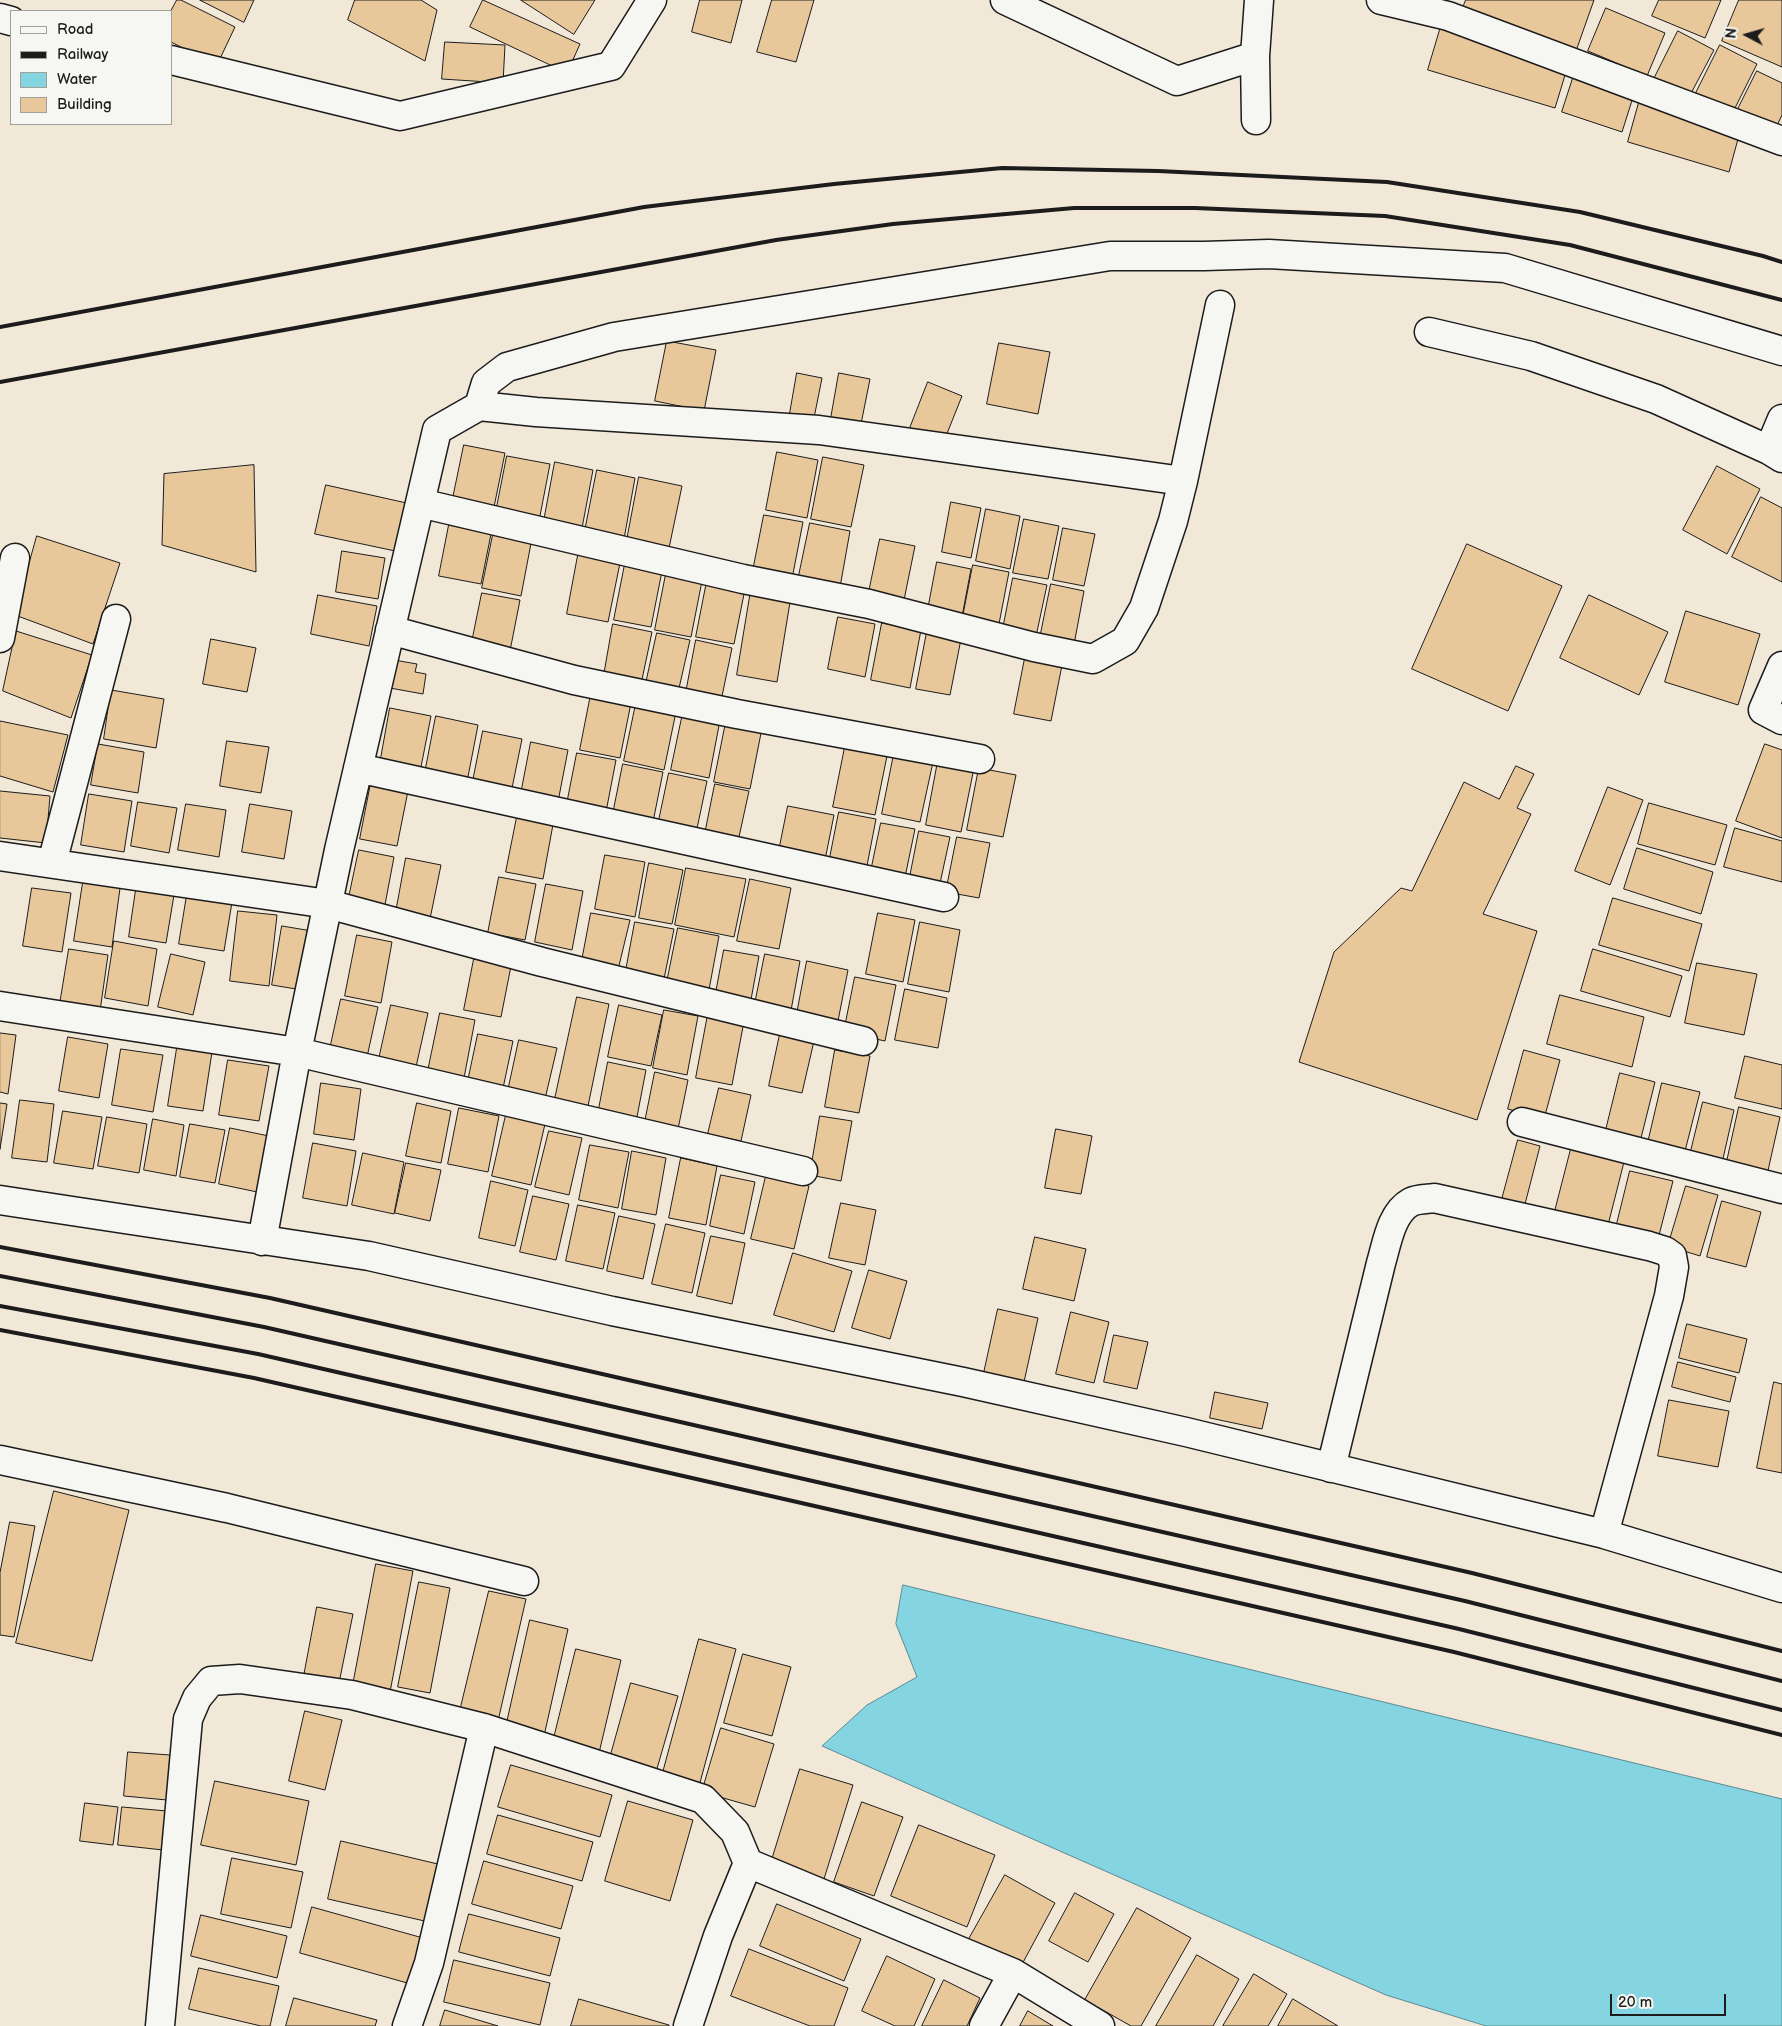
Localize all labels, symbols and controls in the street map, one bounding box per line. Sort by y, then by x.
legend [10,10,172,125]
north arrow [1722,10,1772,60]
text: Road [57,20,93,39]
text: N [1723,27,1741,40]
text: Railway [57,45,108,64]
text: Water [57,70,97,89]
text: Building [57,95,112,114]
scale bar [1612,1984,1728,2016]
text: 20 m [1618,1993,1652,2012]

